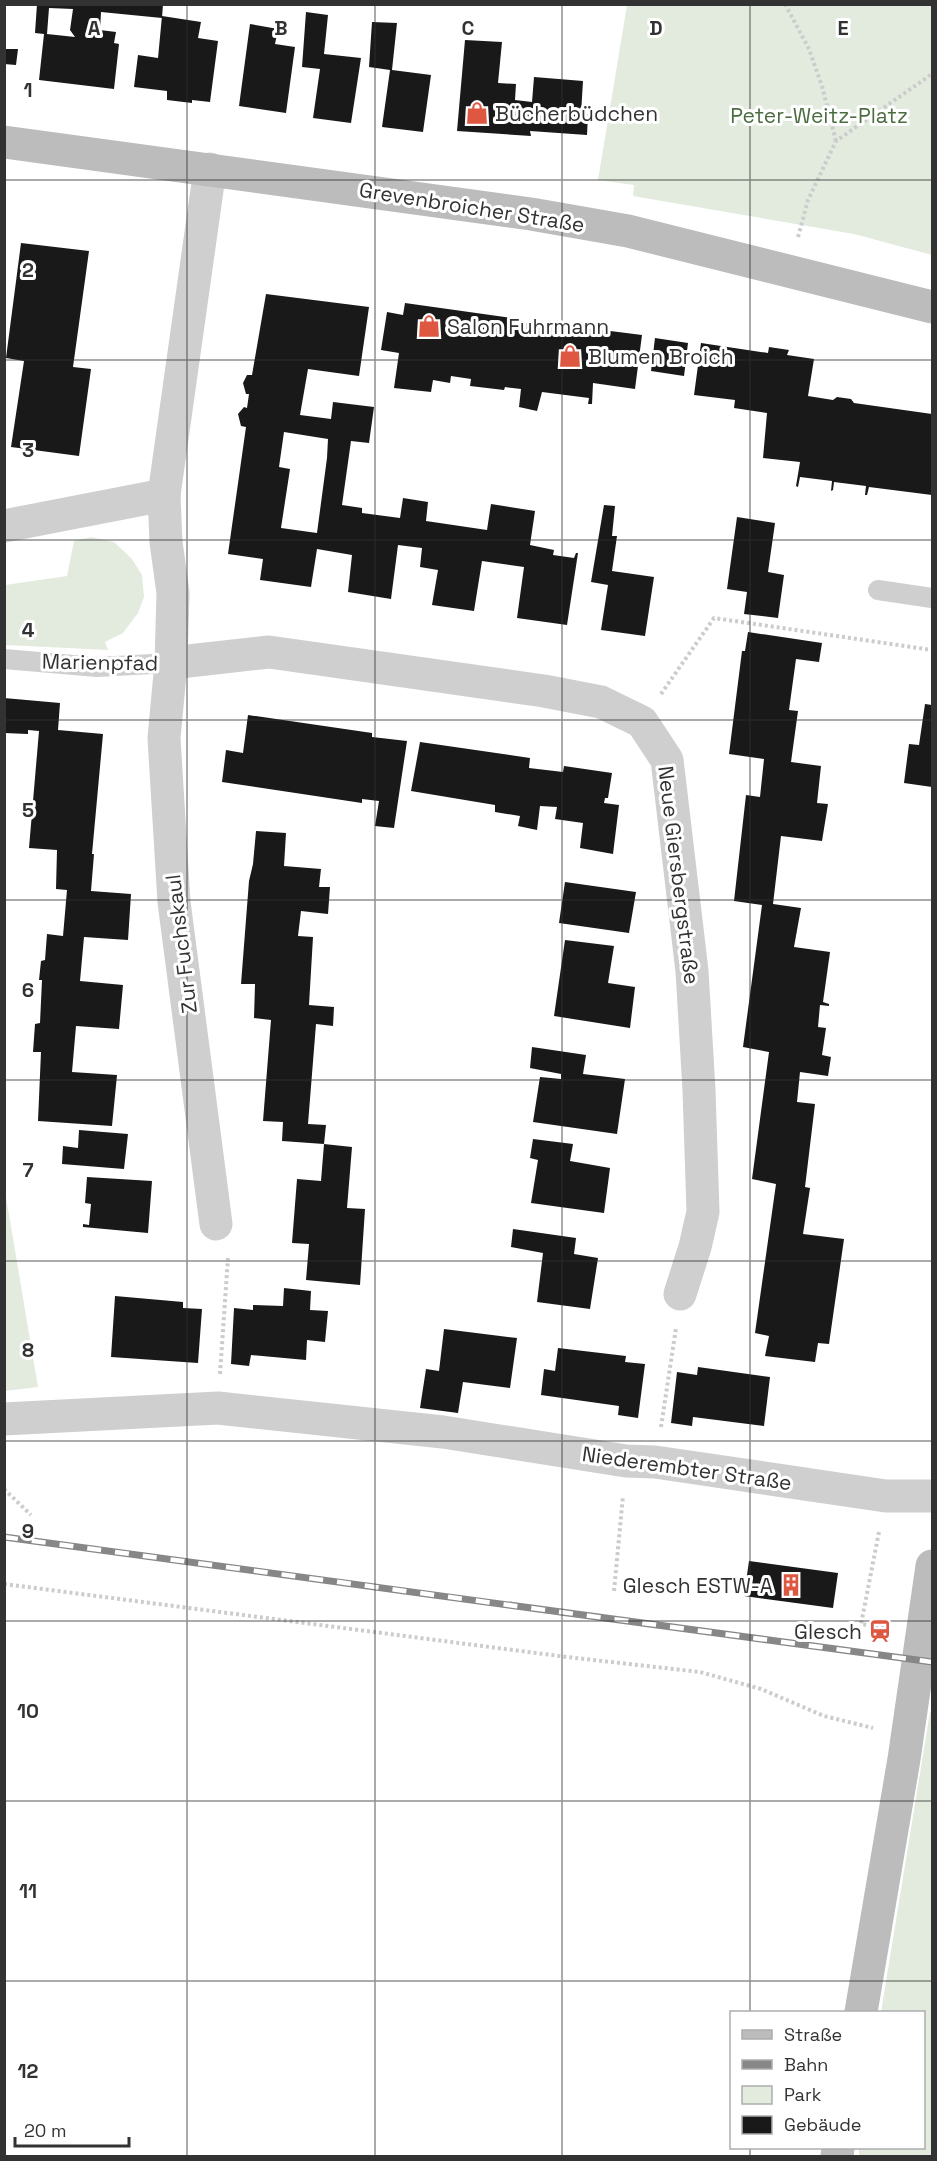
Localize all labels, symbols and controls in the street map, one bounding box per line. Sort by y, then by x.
text: A [88,15,101,41]
text: B [274,15,288,41]
text: C [462,15,475,41]
text: D [649,15,663,41]
text: E [837,15,849,41]
text: 1 [23,77,33,103]
shop icon: Bücherbüdchen [464,100,490,126]
place label: Bücherbüdchen [495,100,658,127]
park label: Peter-Weitz-Platz [730,102,908,129]
street label: Grevenbroicher Straße [357,176,587,238]
text: 2 [22,257,34,283]
shop icon: Salon Fuhrmann [416,313,442,339]
place label: Salon Fuhrmann [447,313,609,340]
shop icon: Blumen Broich [557,343,583,369]
place label: Blumen Broich [588,343,734,370]
text: 3 [22,437,34,463]
text: 4 [22,617,35,643]
street label: Marienpfad [42,647,158,677]
street label: Neue Giersbergstraße [652,764,706,986]
text: 5 [22,797,34,823]
street label: Zur Fuchskaul [159,873,203,1015]
text: 6 [22,977,34,1003]
text: 7 [22,1157,34,1183]
text: 8 [22,1337,34,1363]
street label: Niederembter Straße [580,1440,794,1496]
text: 9 [22,1518,34,1544]
place label: Glesch ESTW-A [623,1572,773,1599]
building icon: Glesch ESTW-A [778,1572,804,1598]
place label: Glesch [794,1618,862,1645]
station icon: Glesch [867,1618,893,1644]
text: 10 [17,1698,39,1724]
text: 11 [19,1878,37,1904]
legend [730,2011,925,2149]
text: Straße [784,2023,842,2046]
text: Bahn [784,2053,828,2076]
text: 12 [18,2058,39,2084]
text: Park [784,2083,822,2106]
scale bar [15,2110,129,2148]
text: Gebäude [784,2113,862,2136]
text: 20 m [24,2119,67,2142]

